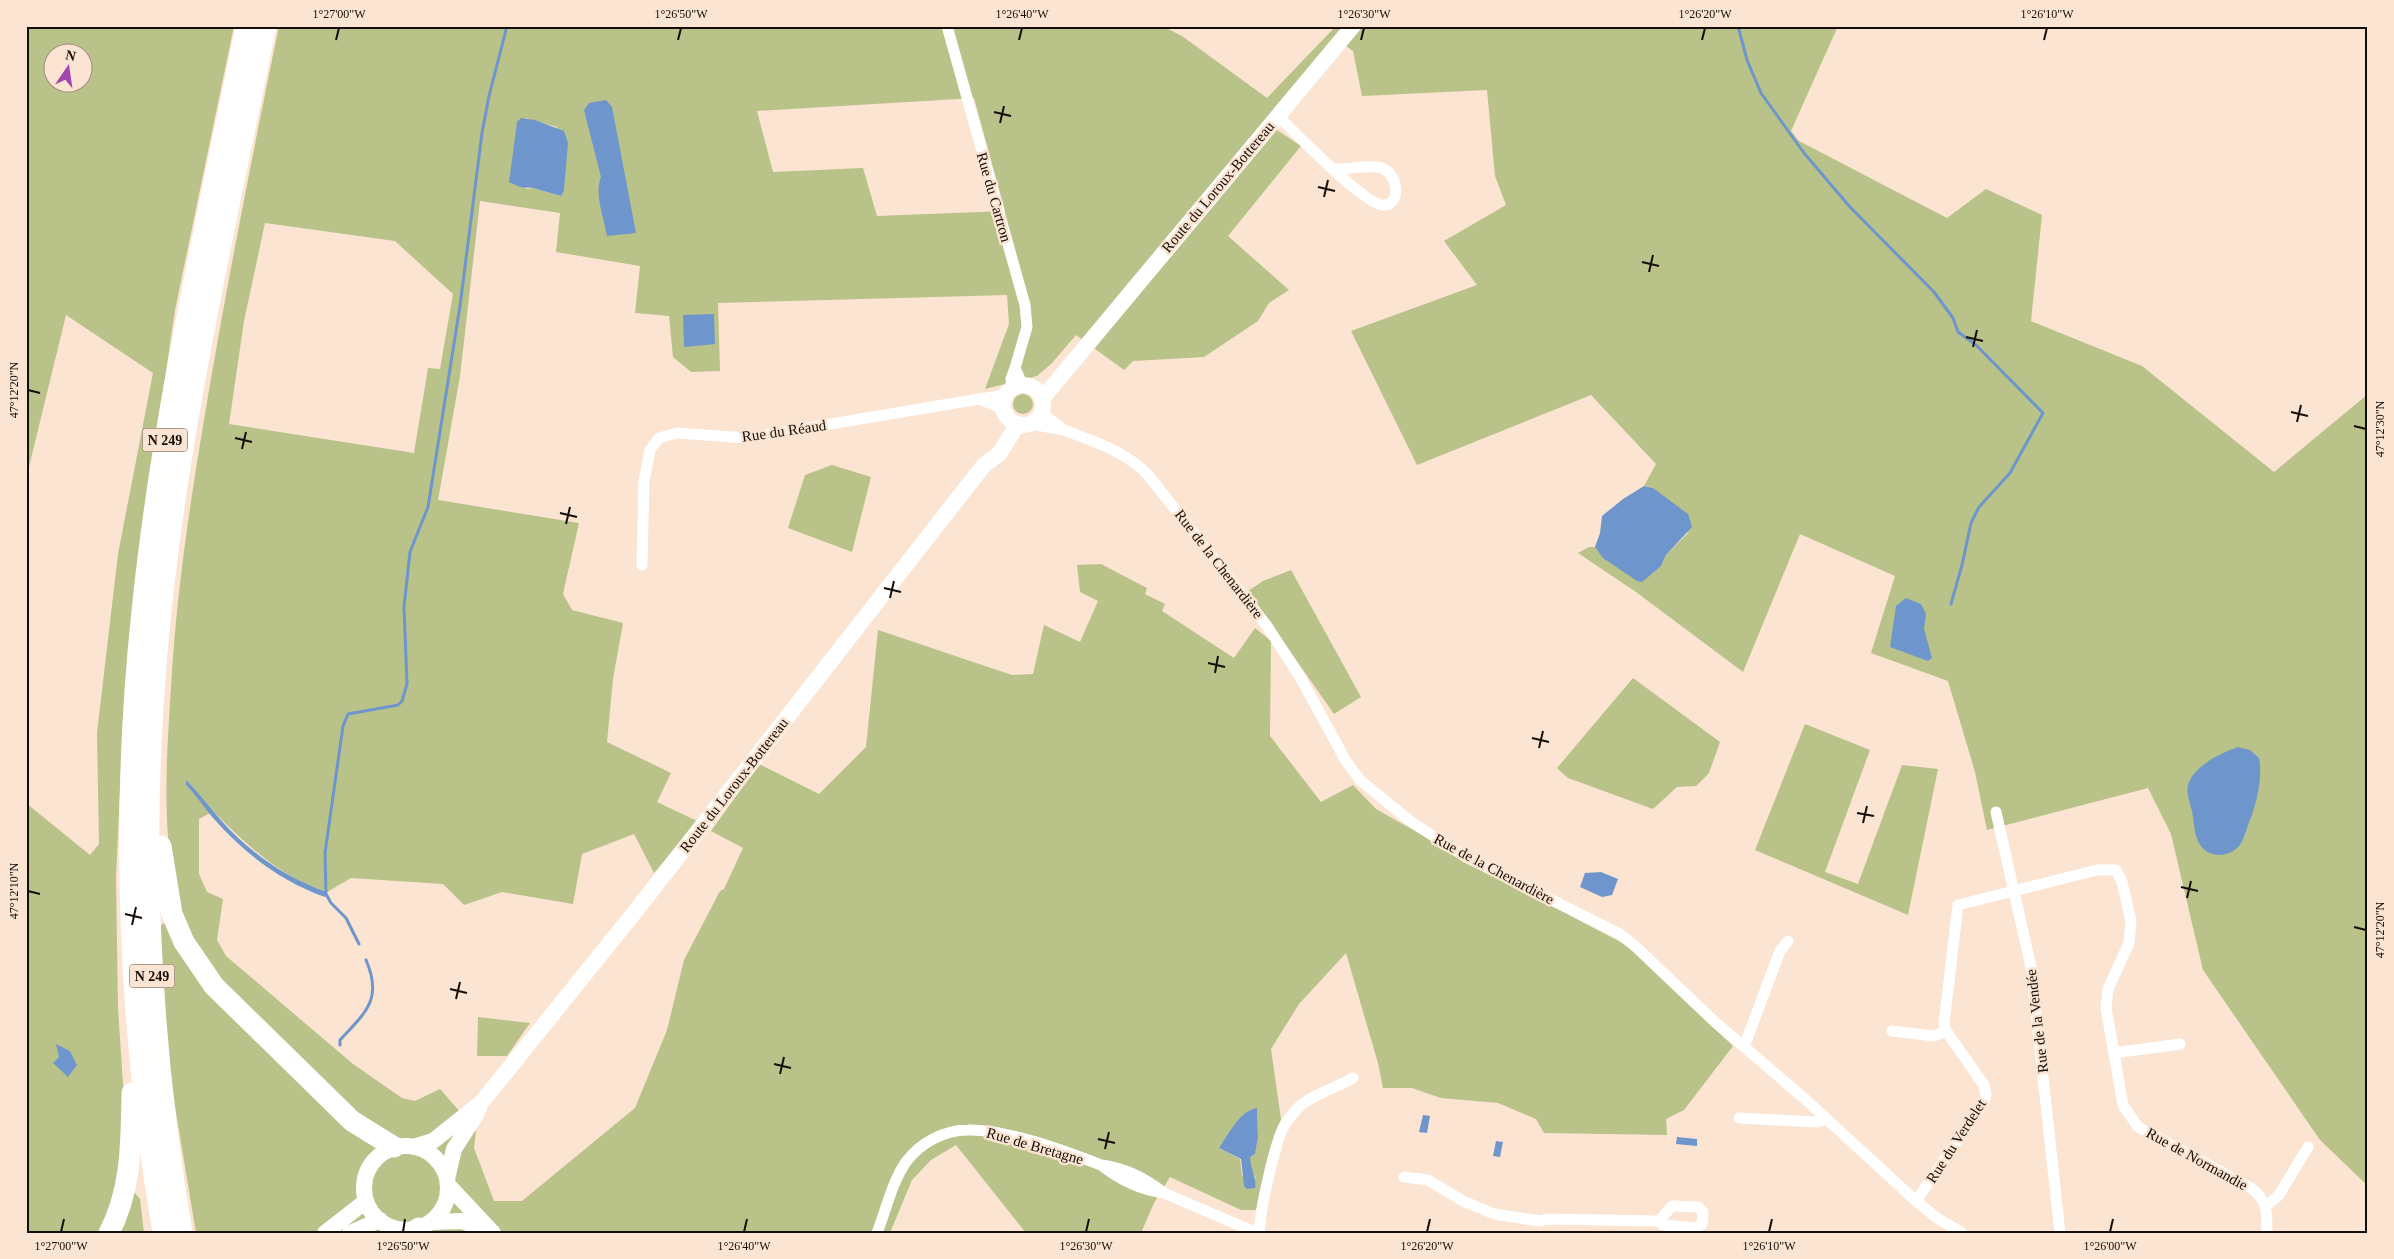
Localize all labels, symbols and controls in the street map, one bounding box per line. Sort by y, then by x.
text: 1°27'00"W [312,7,366,21]
text: 1°26'50"W [654,7,708,21]
text: 1°26'40"W [995,7,1049,21]
text: 1°26'30"W [1337,7,1391,21]
text: 1°26'20"W [1678,7,1732,21]
text: 1°26'10"W [2020,7,2074,21]
north arrow [42,42,92,92]
text: N [64,47,77,64]
street label: Route du Loroux-Bottereau [1159,118,1278,256]
street label: Rue du Cartron [974,150,1015,244]
text: 47°12'20"N [7,361,21,418]
text: 47°12'30"N [2373,400,2387,457]
street label: Rue du Réaud [741,417,828,445]
road number: N 249 [142,428,188,452]
street label: Rue de la Chenardière [1172,506,1267,622]
street label: Route du Loroux-Bottereau [677,714,792,855]
street label: Rue de la Chenardière [1431,831,1557,908]
text: 47°12'10"N [7,862,21,919]
text: 47°12'20"N [2373,901,2387,958]
road number: N 249 [130,964,174,988]
street label: Rue de la Vendée [2023,968,2051,1074]
street label: Rue du Verdelet [1923,1096,1989,1186]
street label: Rue de Bretagne [985,1125,1086,1168]
street label: Rue de Normandie [2144,1125,2251,1194]
text: 1°27'00"W [34,1239,88,1253]
text: 1°26'50"W [376,1239,430,1253]
text: 1°26'40"W [717,1239,771,1253]
text: 1°26'30"W [1059,1239,1113,1253]
text: 1°26'20"W [1400,1239,1454,1253]
text: 1°26'10"W [1742,1239,1796,1253]
text: 1°26'00"W [2083,1239,2137,1253]

